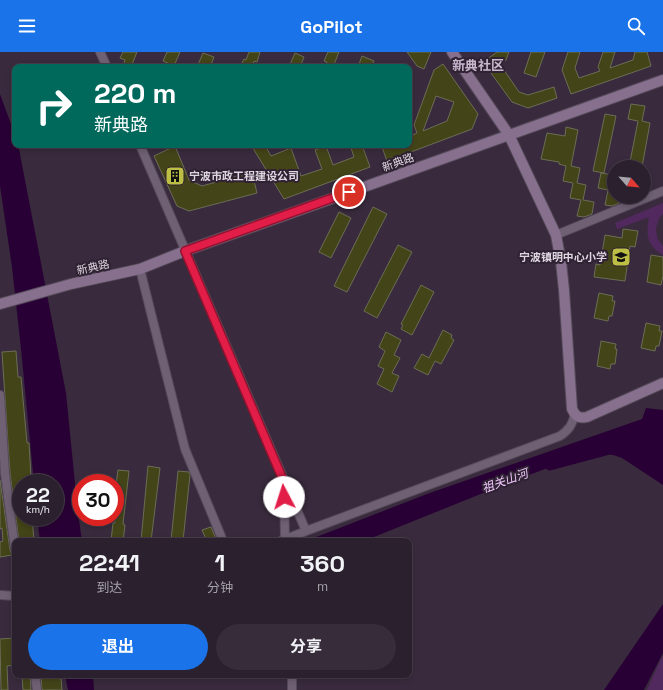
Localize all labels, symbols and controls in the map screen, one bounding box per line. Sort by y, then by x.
icon: menu [16,15,38,37]
text: GoPilot [300,15,363,38]
icon: search [625,15,647,37]
district label: 新典社区 [452,57,504,74]
text: 220 m [94,75,176,111]
icon: right [28,80,80,132]
text: 新典路 [94,113,148,136]
street label: 新典路 [380,150,416,174]
north arrow [607,160,651,204]
map controls [607,160,651,204]
building icon: 宁波市政工程建设公司 [164,165,186,187]
place label: 宁波市政工程建设公司 [189,169,299,183]
pin [332,175,366,209]
icon: arrive [338,181,360,203]
school or university icon: 宁波镇明中心小学 [610,246,632,268]
place label: 宁波镇明中心小学 [519,250,607,264]
street label: 新典路 [75,256,111,278]
water label: 祖关山河 [480,465,532,497]
speed limit sign: 30 [72,474,124,526]
position arrow [263,476,305,518]
text: 22 [26,482,50,508]
text: km/h [26,503,50,516]
text: 22:41 [79,547,140,578]
text: 1 [215,547,225,578]
text: 360 [300,548,345,579]
text: m [317,578,328,595]
text: 到达 [96,579,122,596]
text: 分钟 [207,579,233,596]
button: 退出 [28,624,208,670]
button: 分享 [216,624,396,670]

